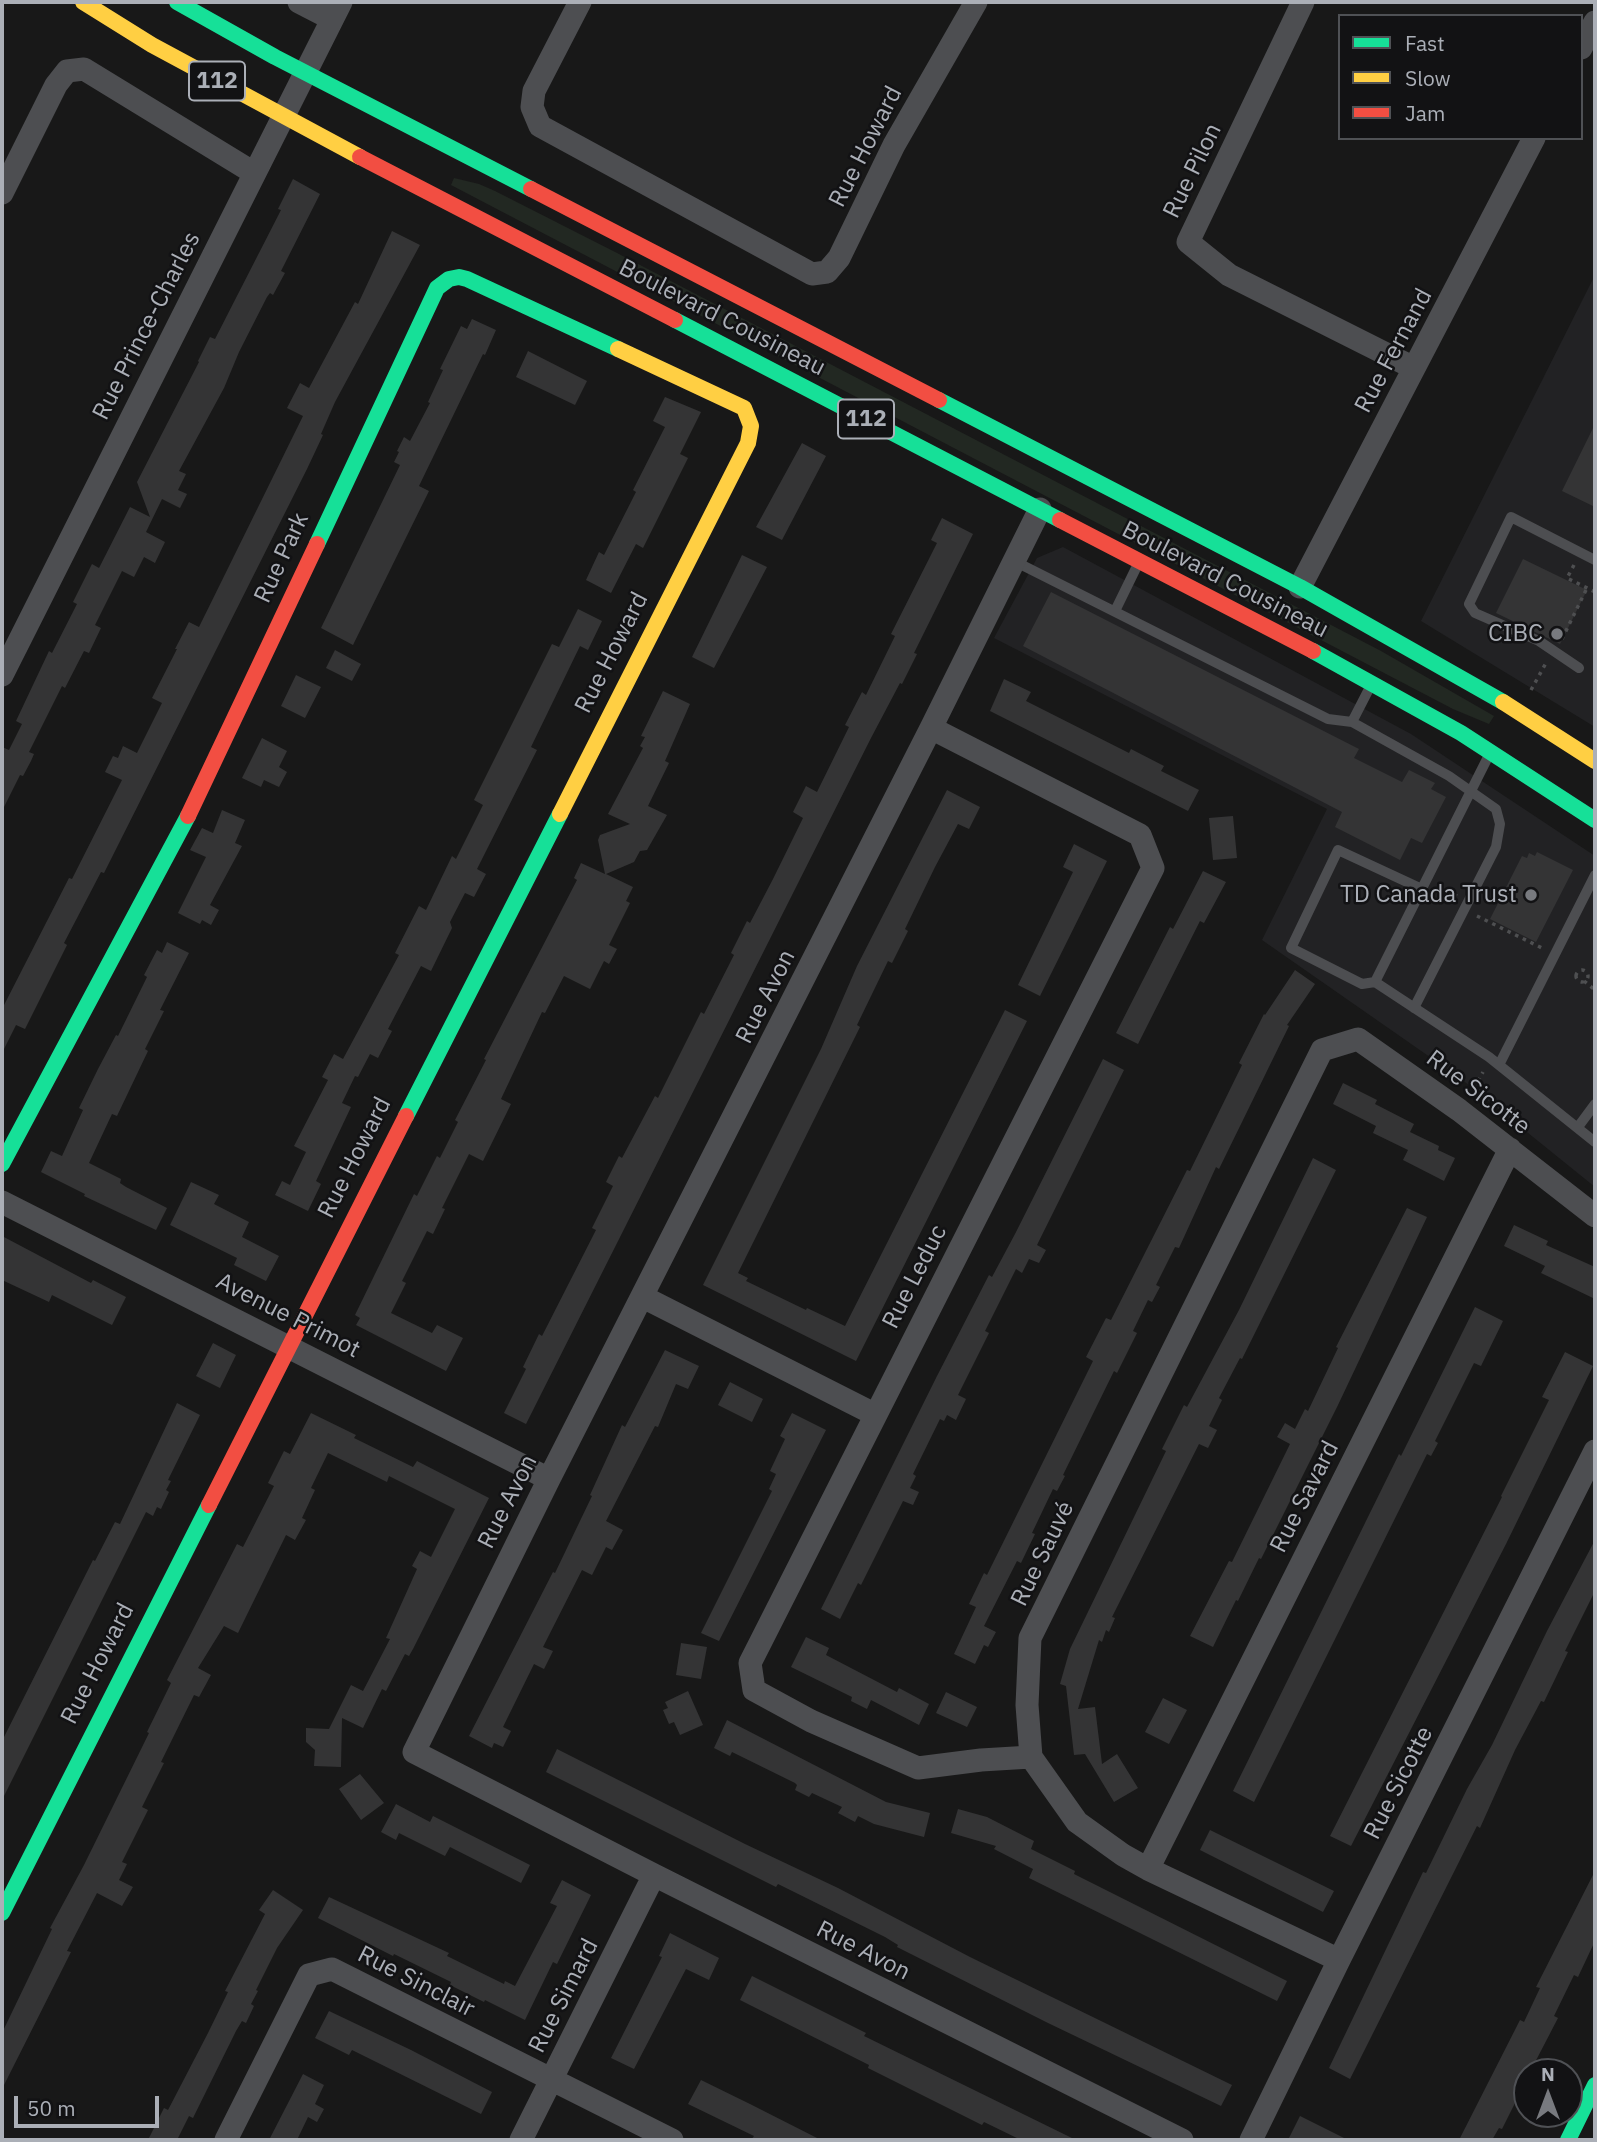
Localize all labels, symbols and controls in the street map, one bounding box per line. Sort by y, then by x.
legend [1338,14,1583,140]
text: Fast [1405,29,1445,57]
road number: 112 [189,61,245,100]
text: Slow [1405,64,1451,92]
street label: Rue Howard [823,82,909,212]
text: Jam [1405,99,1445,127]
street label: Rue Pilon [1158,119,1228,223]
street label: Rue Prince-Charles [87,227,207,425]
street label: Boulevard Cousineau [614,253,830,383]
street label: Rue Fernand [1349,284,1439,418]
road number: 112 [838,400,894,438]
street label: Rue Park [249,508,315,608]
street label: Boulevard Cousineau [1117,515,1333,645]
street label: Rue Howard [569,588,655,718]
place label: CIBC [1488,620,1543,648]
marker: CIBC [1549,626,1565,642]
place label: TD Canada Trust [1340,881,1517,909]
marker: TD Canada Trust [1523,887,1539,903]
street label: Rue Avon [730,945,802,1049]
street label: Rue Sicotte [1420,1045,1536,1141]
street label: Rue Howard [312,1093,398,1223]
street label: Rue Leduc [877,1220,953,1334]
street label: Avenue Primot [211,1267,365,1365]
street label: Rue Savard [1265,1436,1345,1558]
street label: Rue Avon [472,1450,544,1554]
street label: Rue Sauvé [1005,1497,1081,1611]
street label: Rue Howard [55,1599,141,1729]
street label: Rue Sicotte [1358,1722,1440,1844]
street label: Rue Avon [811,1915,915,1987]
street label: Rue Simard [523,1934,605,2058]
street label: Rue Sinclair [353,1940,479,2024]
north arrow [1513,2058,1583,2128]
text: N [1541,2062,1555,2086]
scale bar [18,2082,163,2126]
text: 50 m [27,2094,76,2122]

